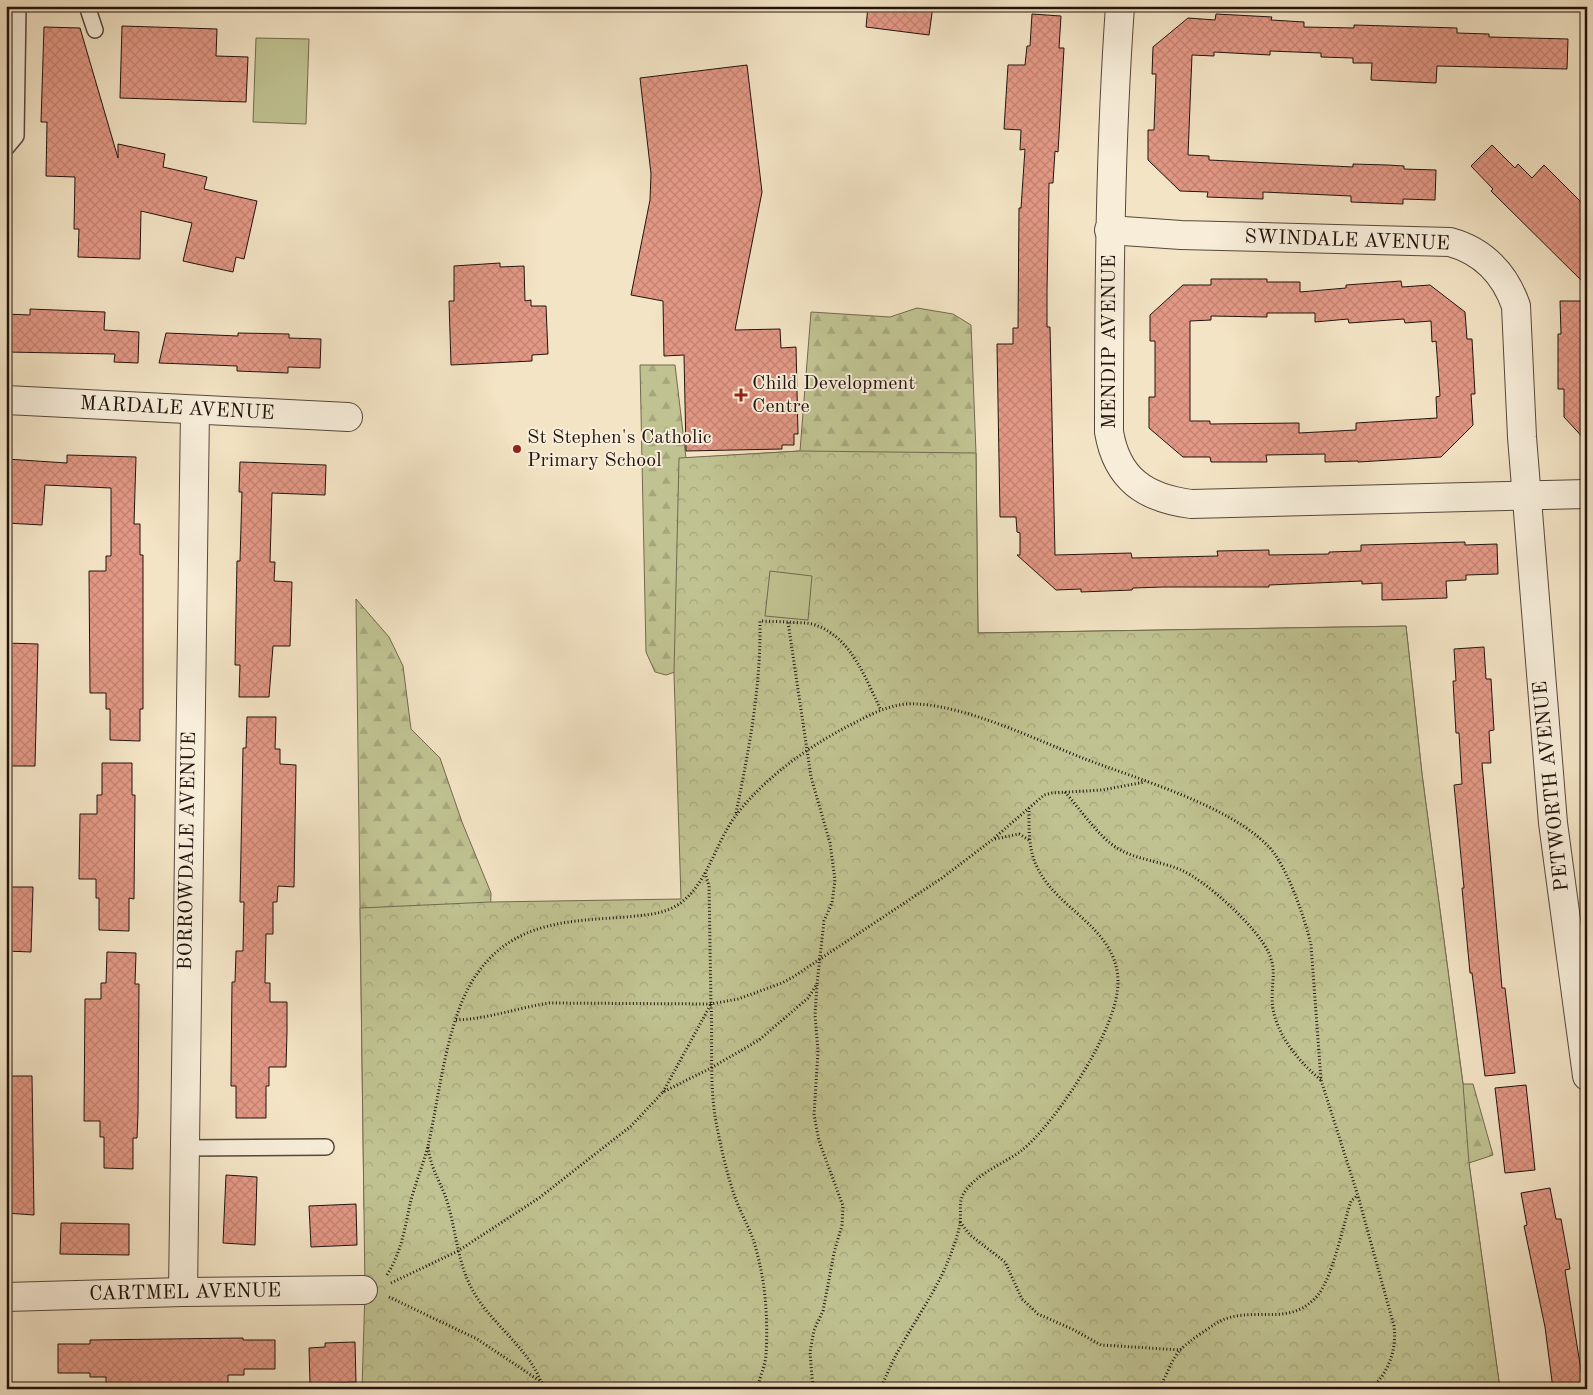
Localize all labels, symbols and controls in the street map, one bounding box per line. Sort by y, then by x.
street label: SWINDALE AVENUE [1244,227,1450,255]
street label: MENDIP AVENUE [1100,255,1120,429]
place label: Child Development Centre [752,374,915,417]
marker: Child Development Centre [734,388,748,402]
street label: MARDALE AVENUE [79,394,275,424]
place label: St Stephen's Catholic Primary School [527,428,712,471]
marker: St Stephen's Catholic Primary School [511,443,523,455]
street label: PETWORTH AVENUE [1531,680,1573,892]
street label: BORROWDALE AVENUE [176,732,200,970]
street label: CARTMEL AVENUE [89,1281,281,1305]

